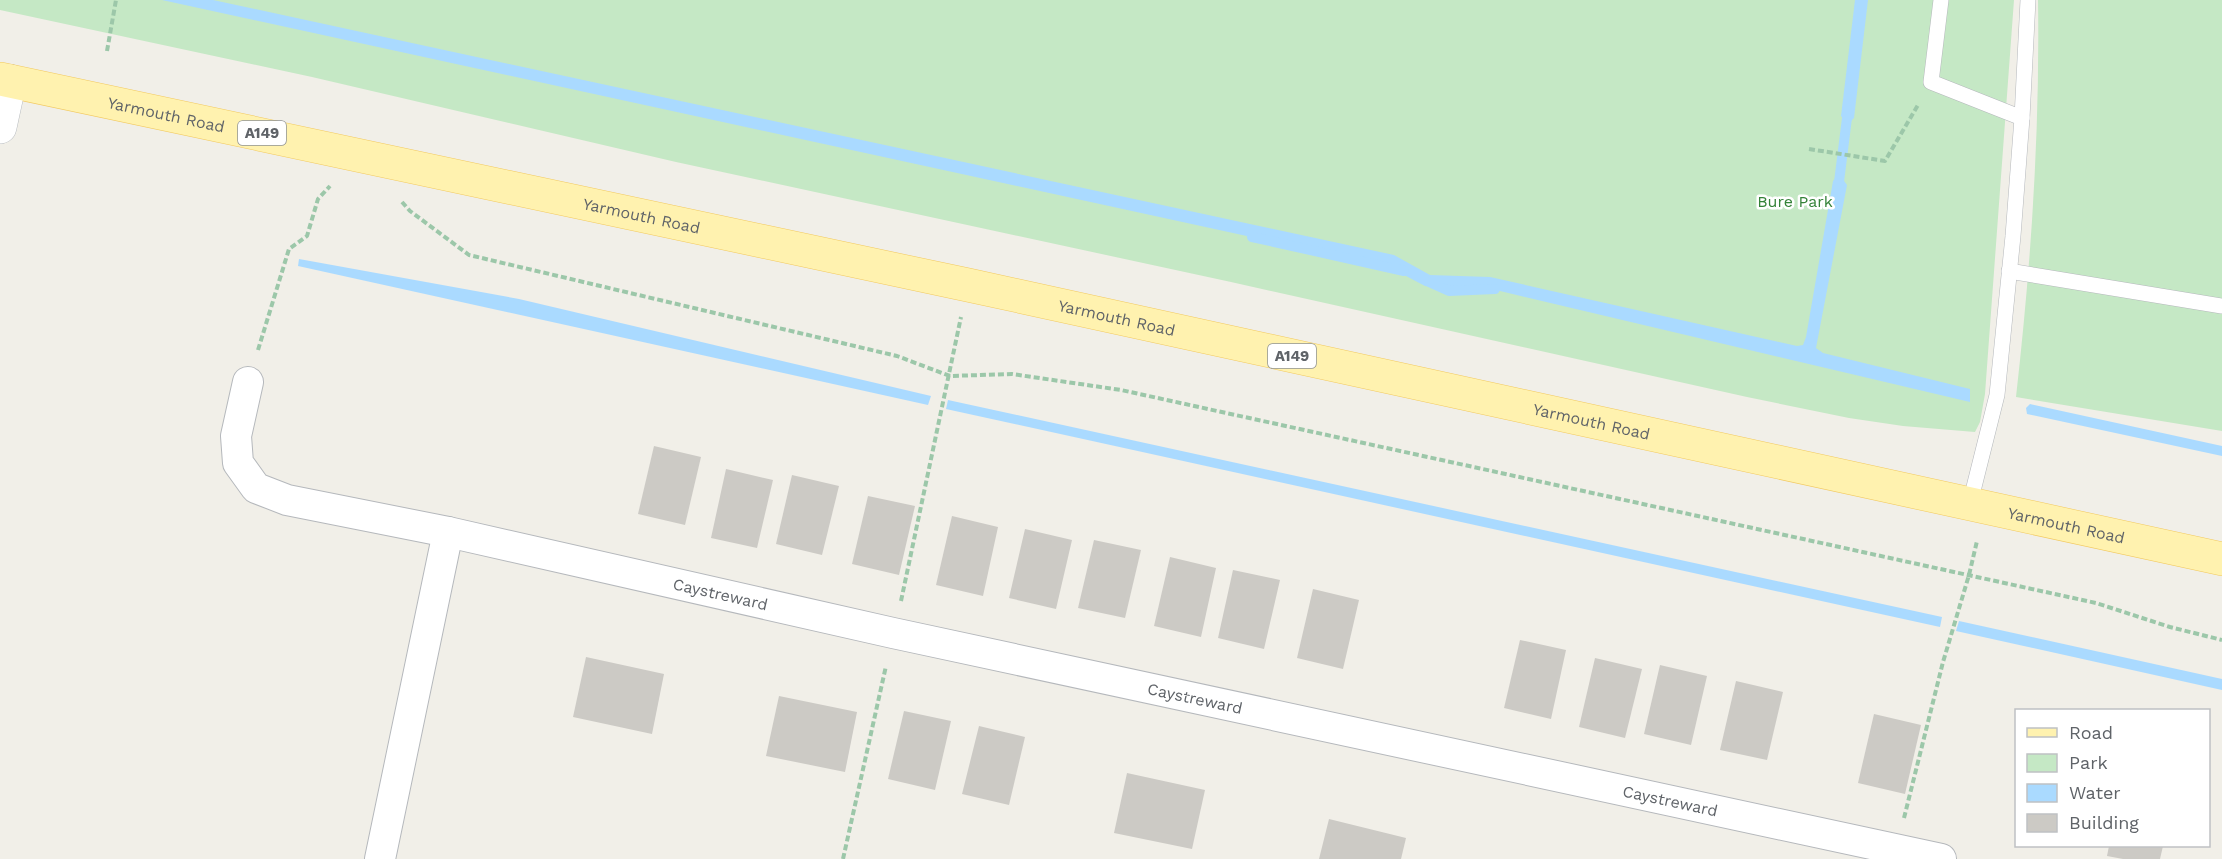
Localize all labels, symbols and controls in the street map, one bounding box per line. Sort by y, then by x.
street label: Yarmouth Road [106,93,226,137]
road number: A149 [238,121,286,145]
park label: Bure Park [1757,192,1833,211]
street label: Yarmouth Road [581,194,702,238]
street label: Yarmouth Road [1056,296,1177,340]
road number: A149 [1268,344,1316,368]
street label: Yarmouth Road [1531,400,1652,444]
street label: Yarmouth Road [2006,503,2127,548]
street label: Caystreward [671,574,770,614]
street label: Caystreward [1146,679,1244,718]
legend [2015,709,2210,847]
text: Road [2069,722,2113,743]
text: Park [2069,752,2108,773]
street label: Caystreward [1621,782,1719,821]
text: Water [2069,782,2121,803]
text: Building [2069,812,2139,833]

